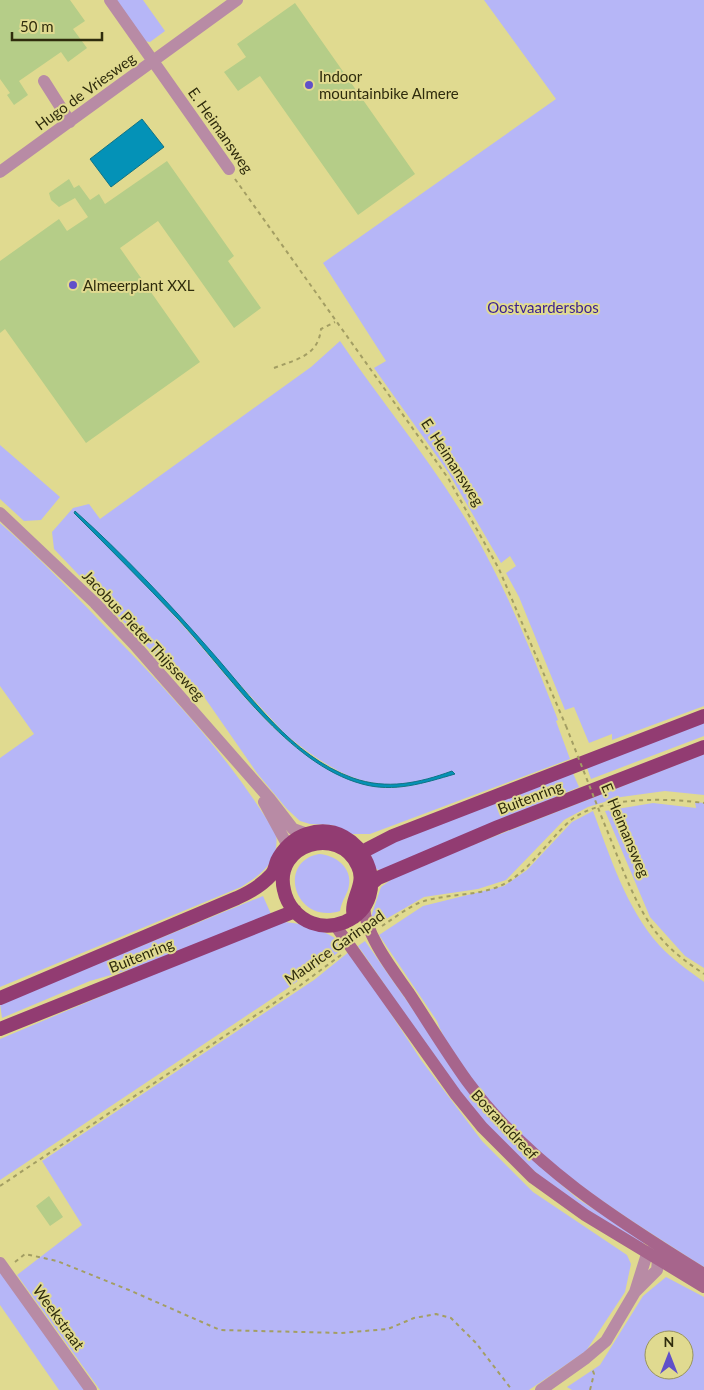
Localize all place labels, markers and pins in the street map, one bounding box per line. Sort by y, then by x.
place label: Indoor mountainbike Almere [319,67,459,102]
marker: Indoor mountainbike Almere [303,79,315,91]
place label: Almeerplant XXL [83,276,195,294]
marker: Almeerplant XXL [67,279,79,291]

